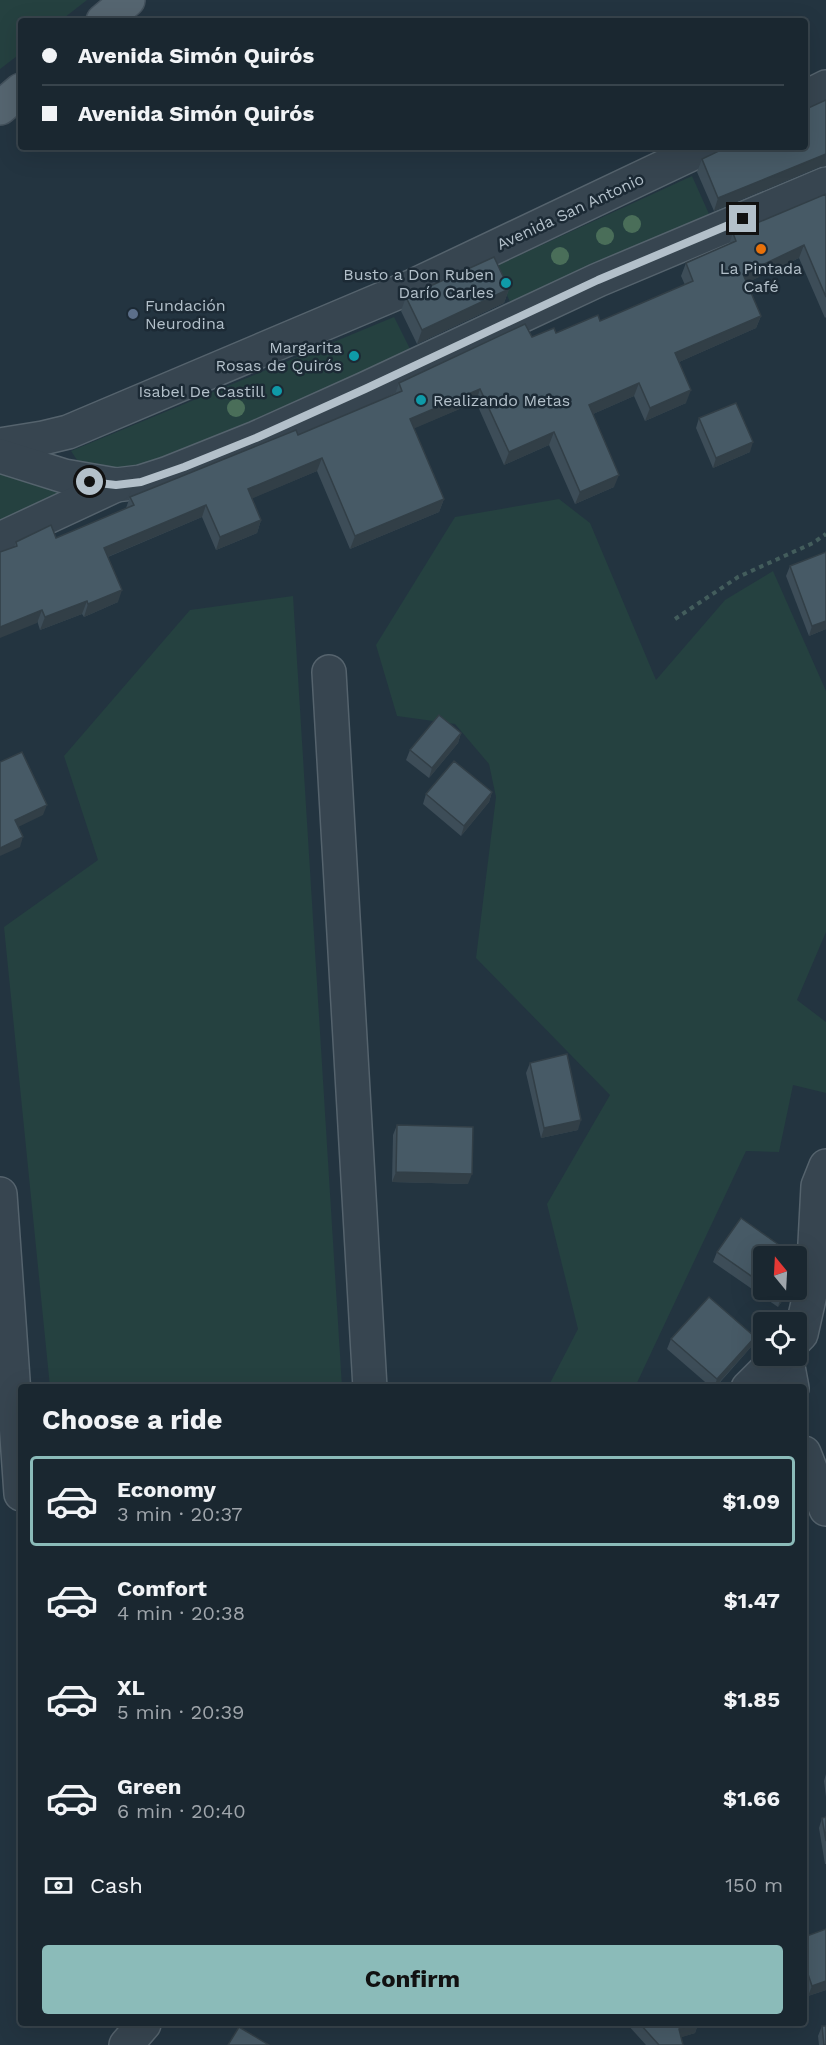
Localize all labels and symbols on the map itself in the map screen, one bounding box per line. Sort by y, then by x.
street label: Avenida San Antonio [494,169,647,254]
route end [729,205,756,232]
marker: La Pintada Café [754,242,768,256]
place label: La Pintada Café [720,259,802,296]
place label: Busto a Don Ruben Darío Carles [343,265,494,302]
marker: Busto a Don Ruben Darío Carles [499,276,513,290]
place label: Fundación Neurodina [145,296,226,333]
marker: Fundación Neurodina [126,307,140,321]
place label: Margarita Rosas de Quirós [216,338,342,375]
marker: Margarita Rosas de Quirós [347,349,361,363]
place label: Isabel De Castill [138,382,265,401]
marker: Isabel De Castill [270,384,284,398]
place label: Realizando Metas [433,391,570,410]
marker: Realizando Metas [414,393,428,407]
route start [76,468,103,495]
north arrow [753,1246,807,1300]

